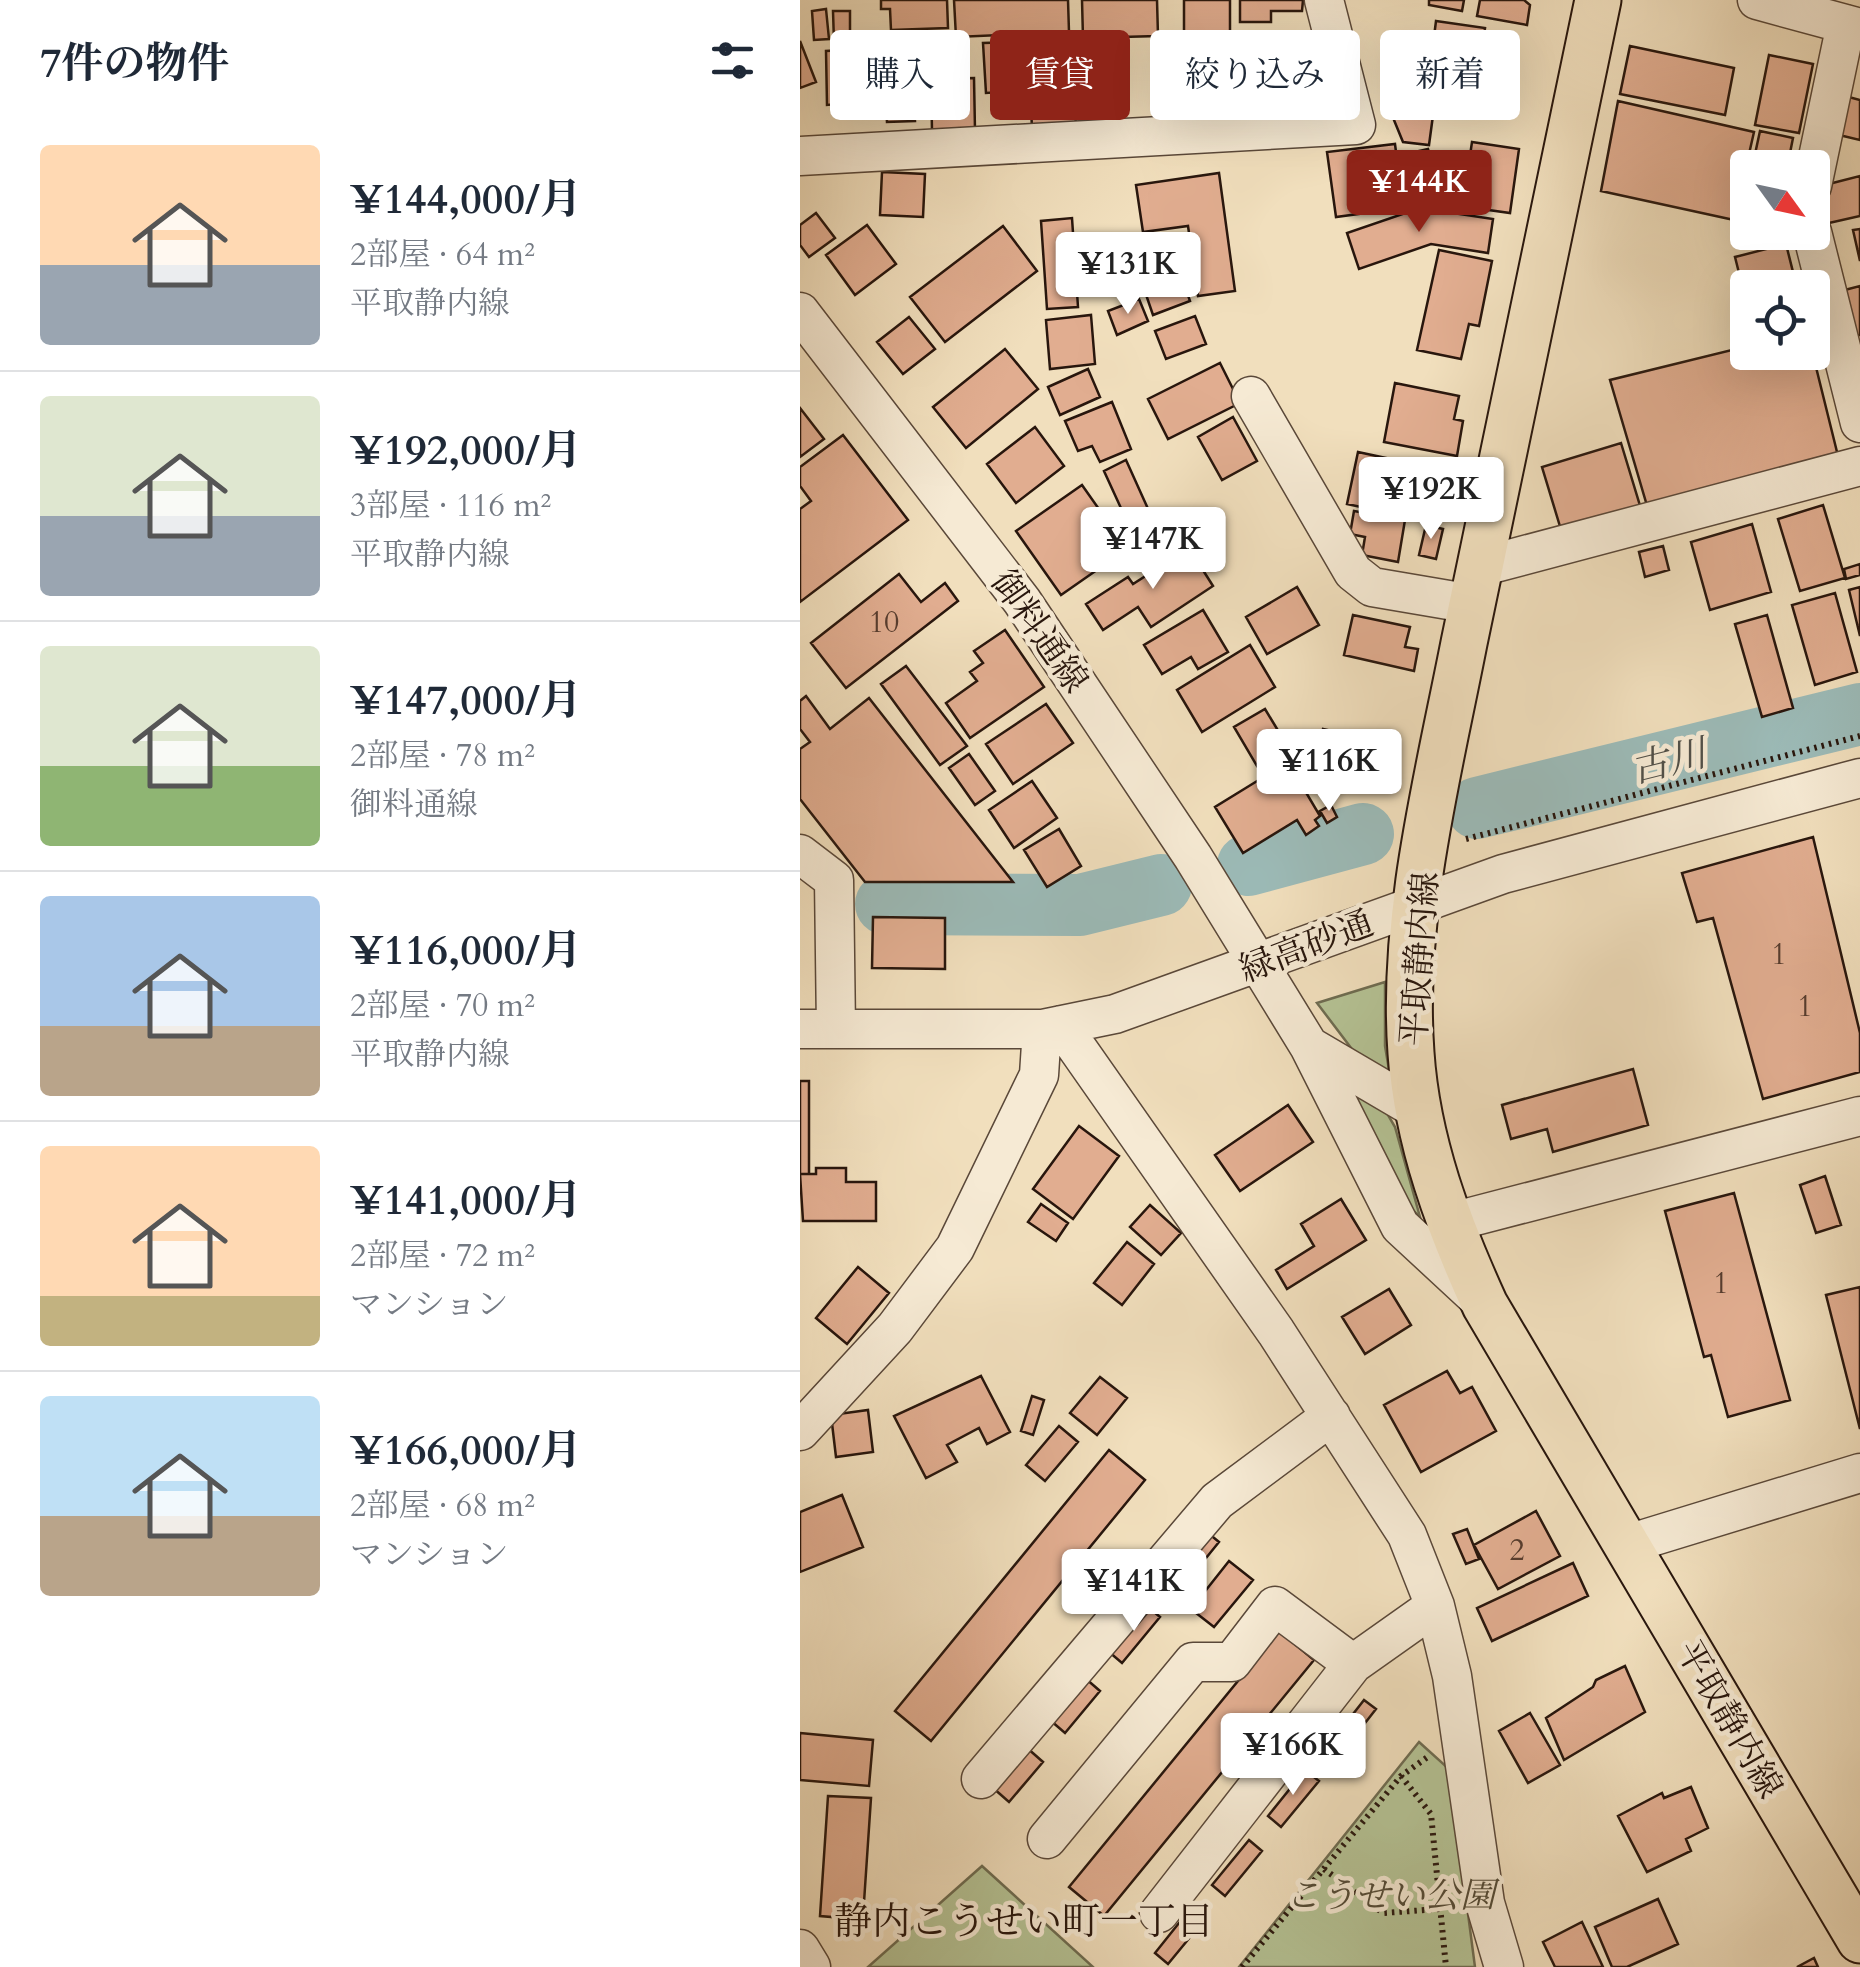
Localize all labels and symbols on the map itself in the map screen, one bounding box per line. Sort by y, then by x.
pin: ¥144K [1349,150,1489,235]
north arrow [1730,150,1830,250]
pin: ¥131K [1058,232,1198,317]
pin: ¥192K [1361,457,1501,542]
pin: ¥147K [1083,507,1223,592]
street label: 御料通線 [979,560,1099,703]
house number: 10 [869,602,899,643]
water label: 古川 [1625,727,1715,796]
pin: ¥116K [1259,729,1399,814]
street label: 平取静内線 [1390,870,1450,1048]
street label: 緑高砂通 [1232,899,1380,994]
house number: 1 [1771,934,1787,975]
house number: 1 [1797,986,1813,1027]
house number: 1 [1713,1263,1729,1304]
house number: 2 [1509,1530,1525,1571]
pin: ¥141K [1064,1549,1204,1634]
street label: 平取静内線 [1665,1632,1794,1807]
pin: ¥166K [1223,1713,1363,1798]
park label: こうせい公園 [1285,1872,1500,1920]
district label: 静内こうせい町一丁目 [834,1896,1214,1948]

